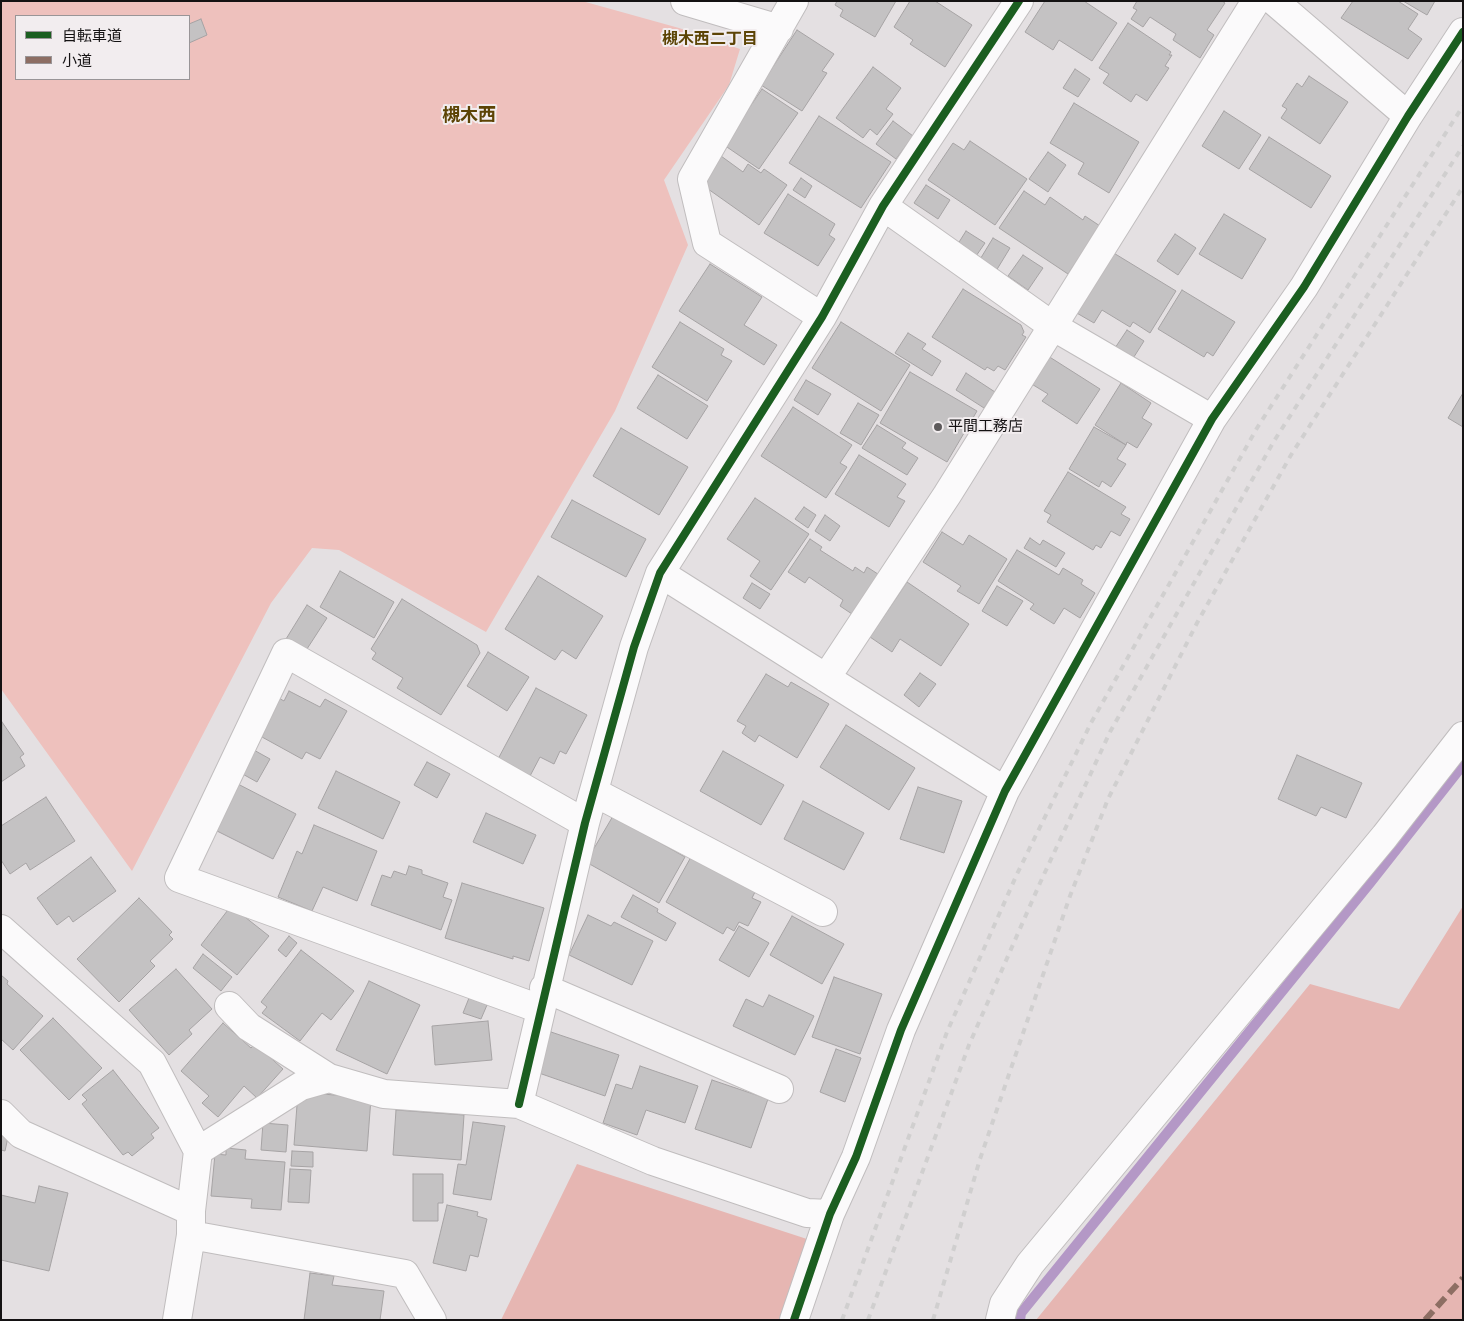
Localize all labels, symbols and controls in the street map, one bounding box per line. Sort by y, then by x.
legend [15,15,190,80]
text: 自転車道 [62,25,122,46]
district label: 槻木西二丁目 [662,30,758,50]
text: 小道 [62,50,92,71]
district label: 槻木西 [442,105,496,127]
place label: 平間工務店 [948,418,1023,436]
marker: 平間工務店 [932,421,944,433]

